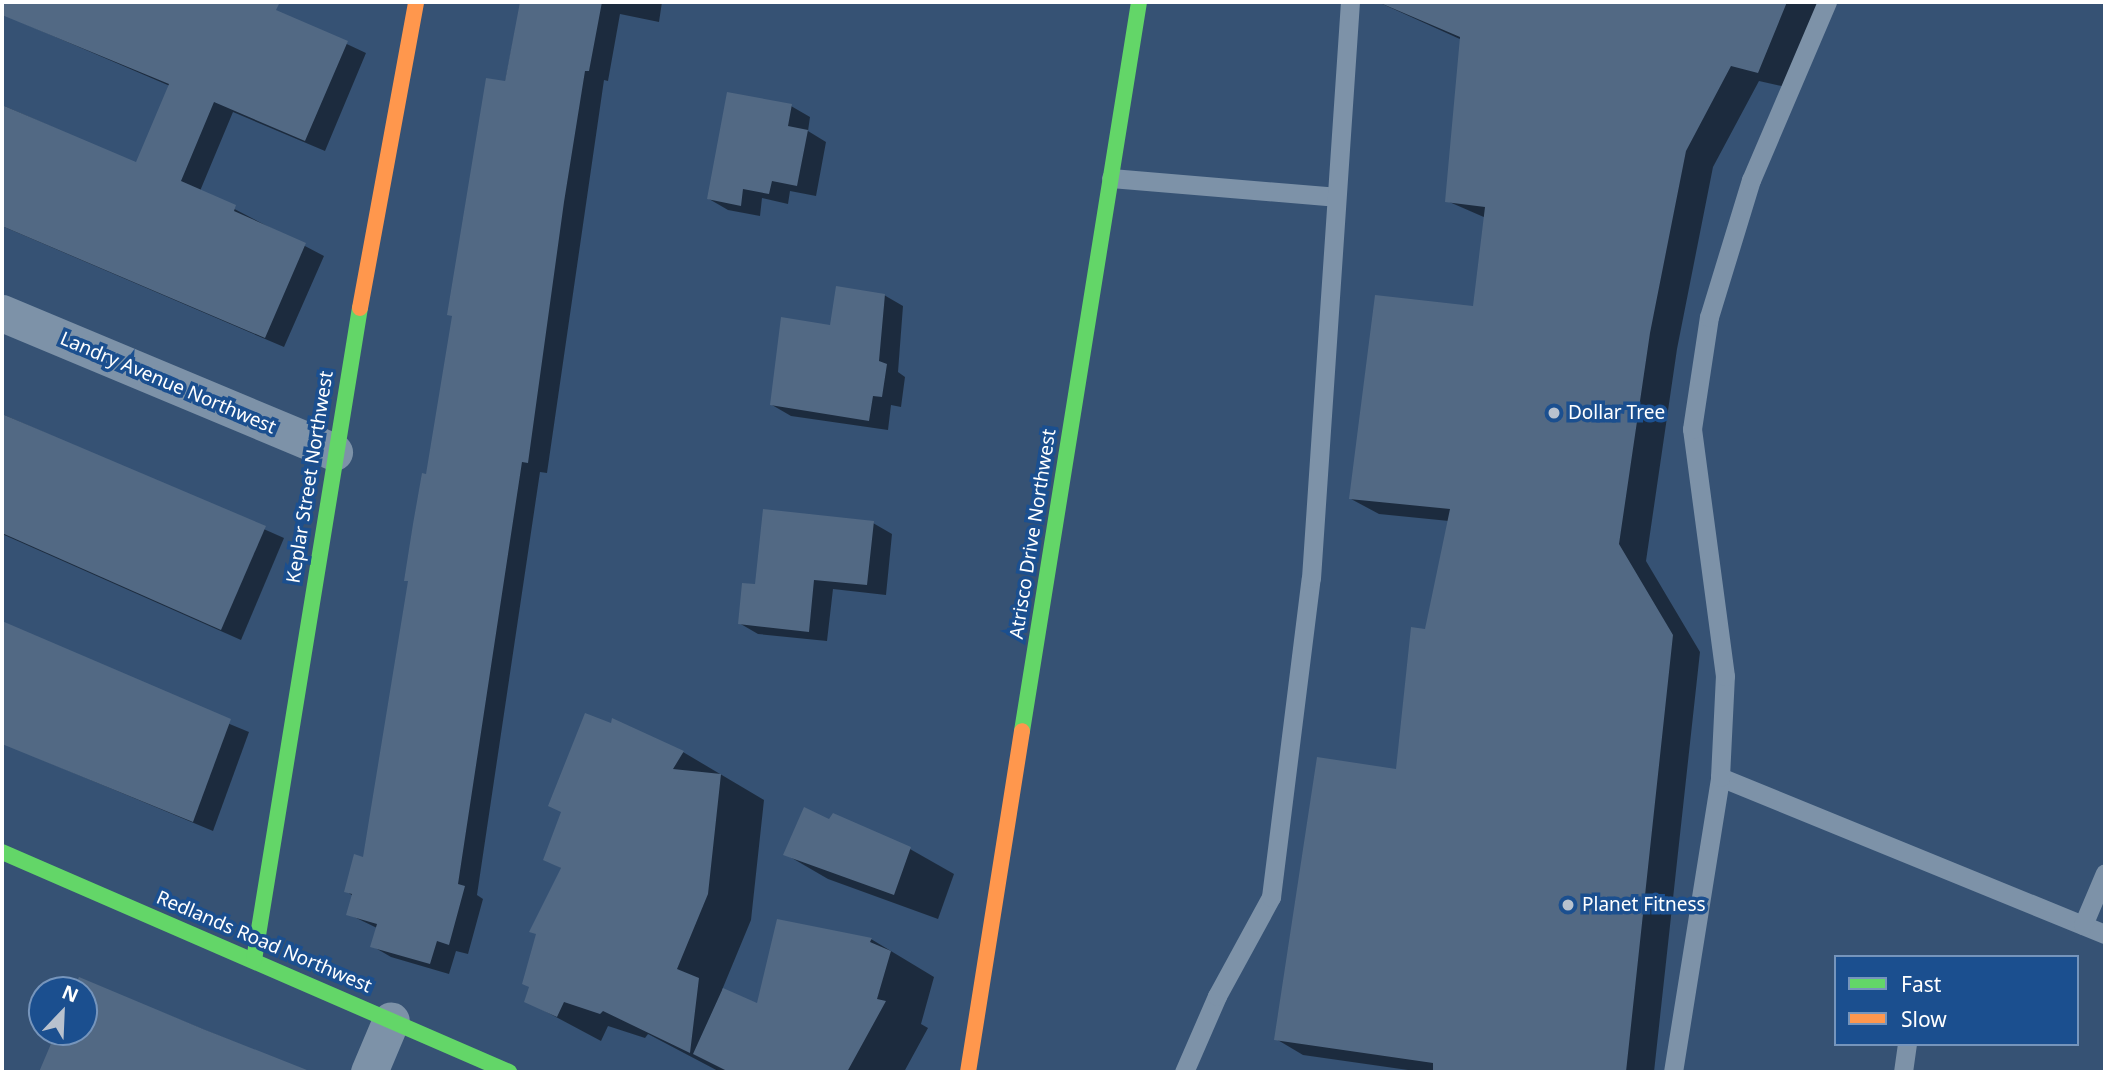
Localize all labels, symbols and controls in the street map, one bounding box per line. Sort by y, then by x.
street label: Landry Avenue Northwest [57,327,279,439]
street label: Keplar Street Northwest [282,369,338,585]
place label: Dollar Tree [1568,402,1665,424]
marker: Dollar Tree [1546,405,1562,421]
street label: Atrisco Drive Northwest [1005,427,1061,641]
street label: Redlands Road Northwest [153,886,375,998]
place label: Planet Fitness [1582,894,1706,916]
marker: Planet Fitness [1560,897,1576,913]
legend [1834,955,2079,1046]
text: Fast [1901,970,1941,998]
north arrow [28,976,98,1046]
text: N [58,979,83,1008]
text: Slow [1901,1005,1947,1033]

